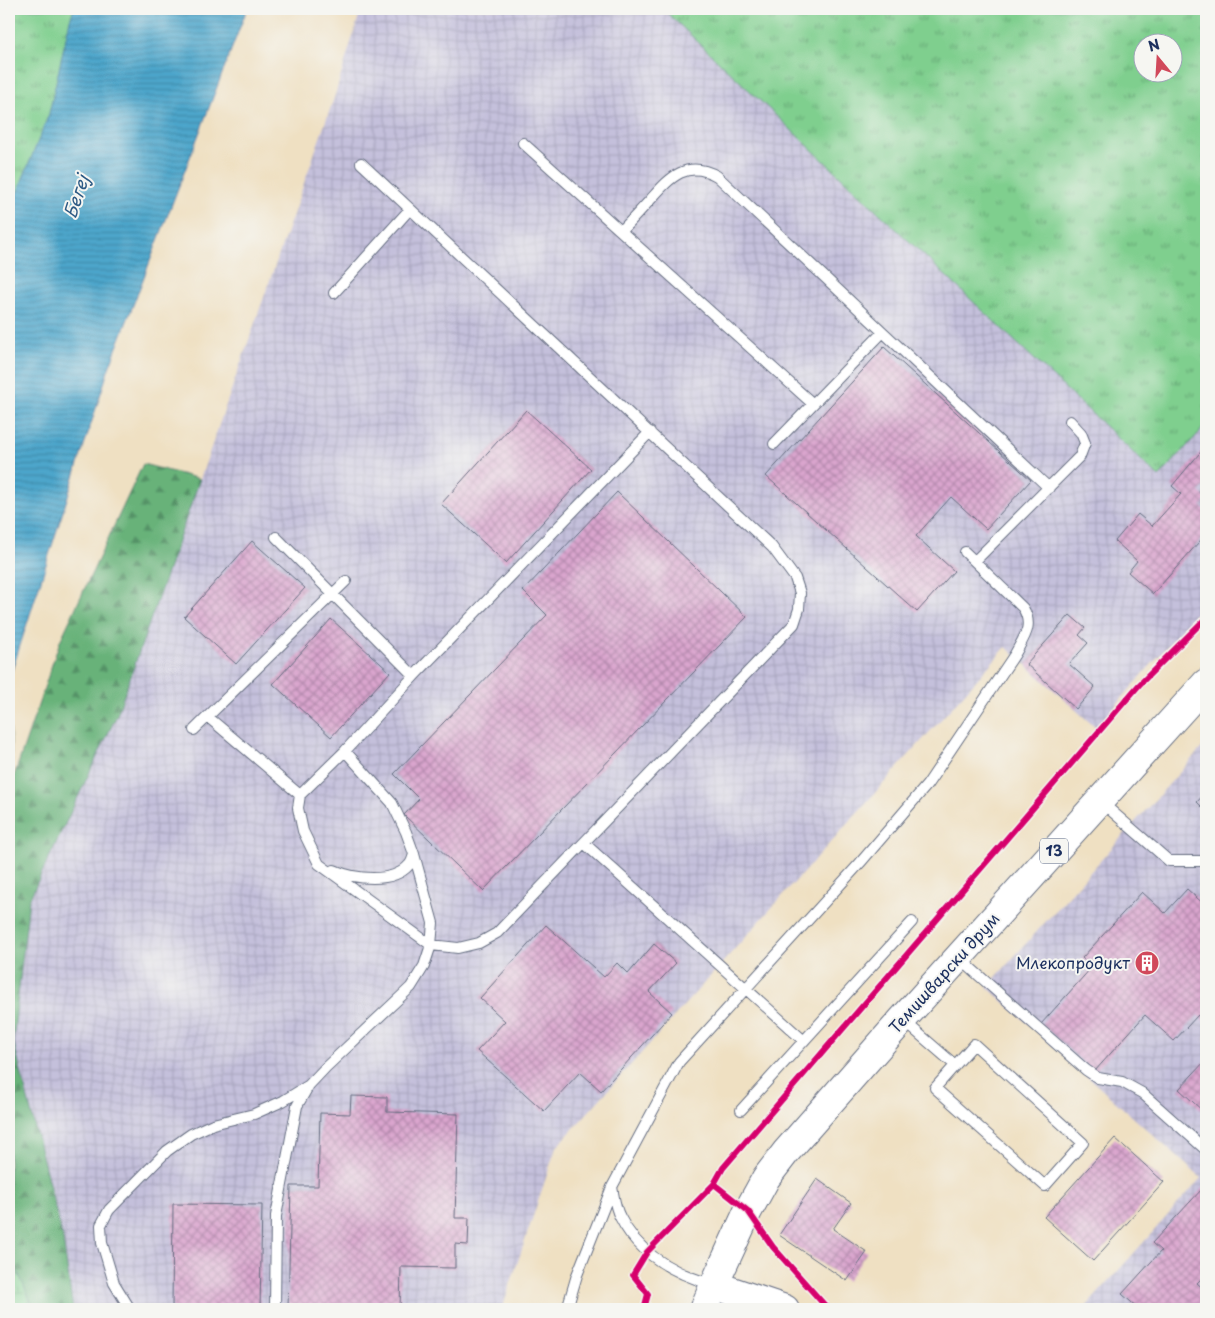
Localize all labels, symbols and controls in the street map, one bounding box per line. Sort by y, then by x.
north arrow [1132,32,1182,82]
text: N [1145,33,1162,57]
water label: Бегеј [56,169,96,222]
road number: 13 [1040,838,1068,864]
street label: Темишварски друм [882,907,1004,1038]
place label: Млекопродукт [1016,950,1130,974]
building icon: Млекопродукт [1134,950,1160,976]

